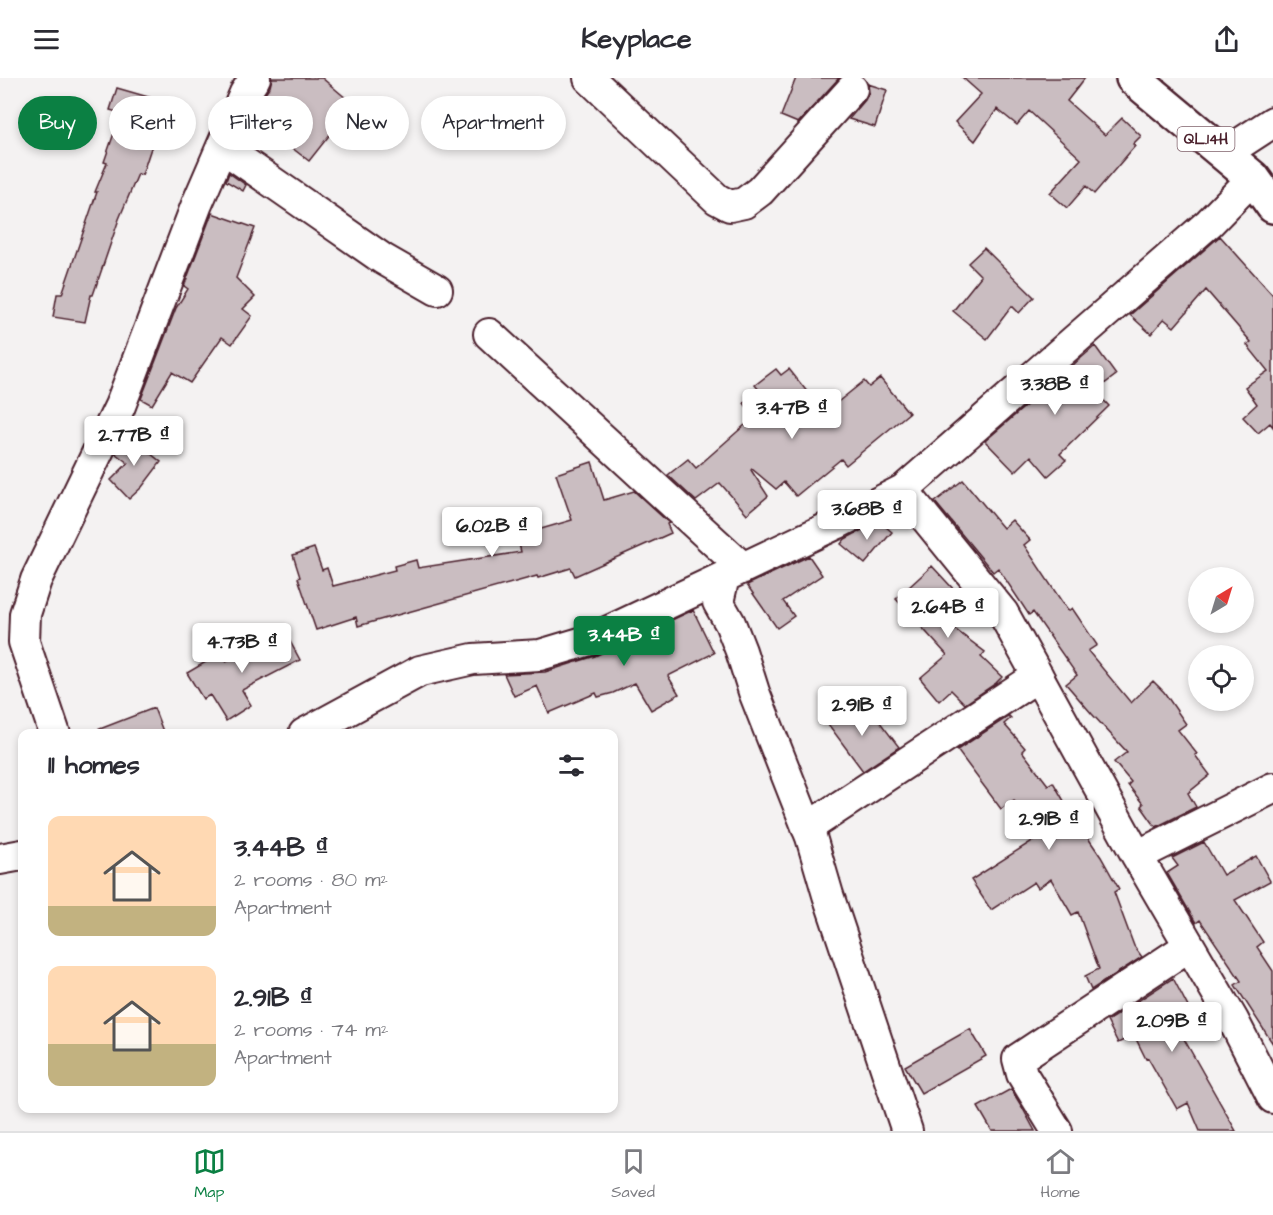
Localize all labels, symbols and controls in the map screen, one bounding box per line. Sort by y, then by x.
text: Keyplace [581,20,692,58]
icon: menu [30,23,63,56]
icon: share [1210,23,1243,56]
chip: Buy [18,96,97,150]
chip: Rent [109,96,196,150]
chip: Filters [208,96,313,150]
chip: New [325,96,409,150]
chip: Apartment [421,96,566,150]
road number: QL.14H [1178,127,1234,151]
pin: 3.38B ₫ [1000,365,1110,416]
text: 3.38B ₫ [1021,370,1089,398]
pin: 3.47B ₫ [737,389,847,440]
text: 3.47B ₫ [756,394,828,422]
pin: 2.77B ₫ [79,416,189,467]
text: 2.77B ₫ [98,421,170,449]
pin: 3.68B ₫ [812,490,922,541]
text: 3.68B ₫ [832,495,903,523]
pin: 6.02B ₫ [437,507,547,558]
text: 6.02B ₫ [456,512,528,540]
north arrow [1188,567,1254,633]
map controls [1188,567,1254,711]
pin: 2.64B ₫ [893,588,1003,639]
text: 2.64B ₫ [912,593,984,621]
pin: 3.44B ₫ [569,616,679,667]
text: 3.44B ₫ [588,621,660,649]
pin: 4.73B ₫ [187,623,297,674]
text: 4.73B ₫ [206,628,278,656]
button: locate [1188,645,1254,711]
pin: 2.91B ₫ [807,686,917,737]
text: 2.91B ₫ [832,691,892,719]
text: 11 homes [48,747,140,783]
icon: filters [555,749,588,782]
pin: 2.91B ₫ [994,800,1104,851]
text: 2.91B ₫ [1019,805,1079,833]
text: 3.44B ₫ [234,830,329,866]
icon: home [96,840,168,912]
text: 2 rooms · 80 m² [234,866,388,894]
text: Apartment [234,894,332,922]
text: 2.91B ₫ [234,980,313,1016]
icon: home [96,990,168,1062]
pin: 2.09B ₫ [1117,1002,1227,1053]
text: 2.09B ₫ [1137,1007,1207,1035]
text: 2 rooms · 74 m² [234,1016,388,1044]
text: Apartment [234,1044,332,1072]
tab: Map [193,1145,226,1203]
tab: Saved [611,1145,655,1203]
tab: Home [1040,1145,1080,1203]

